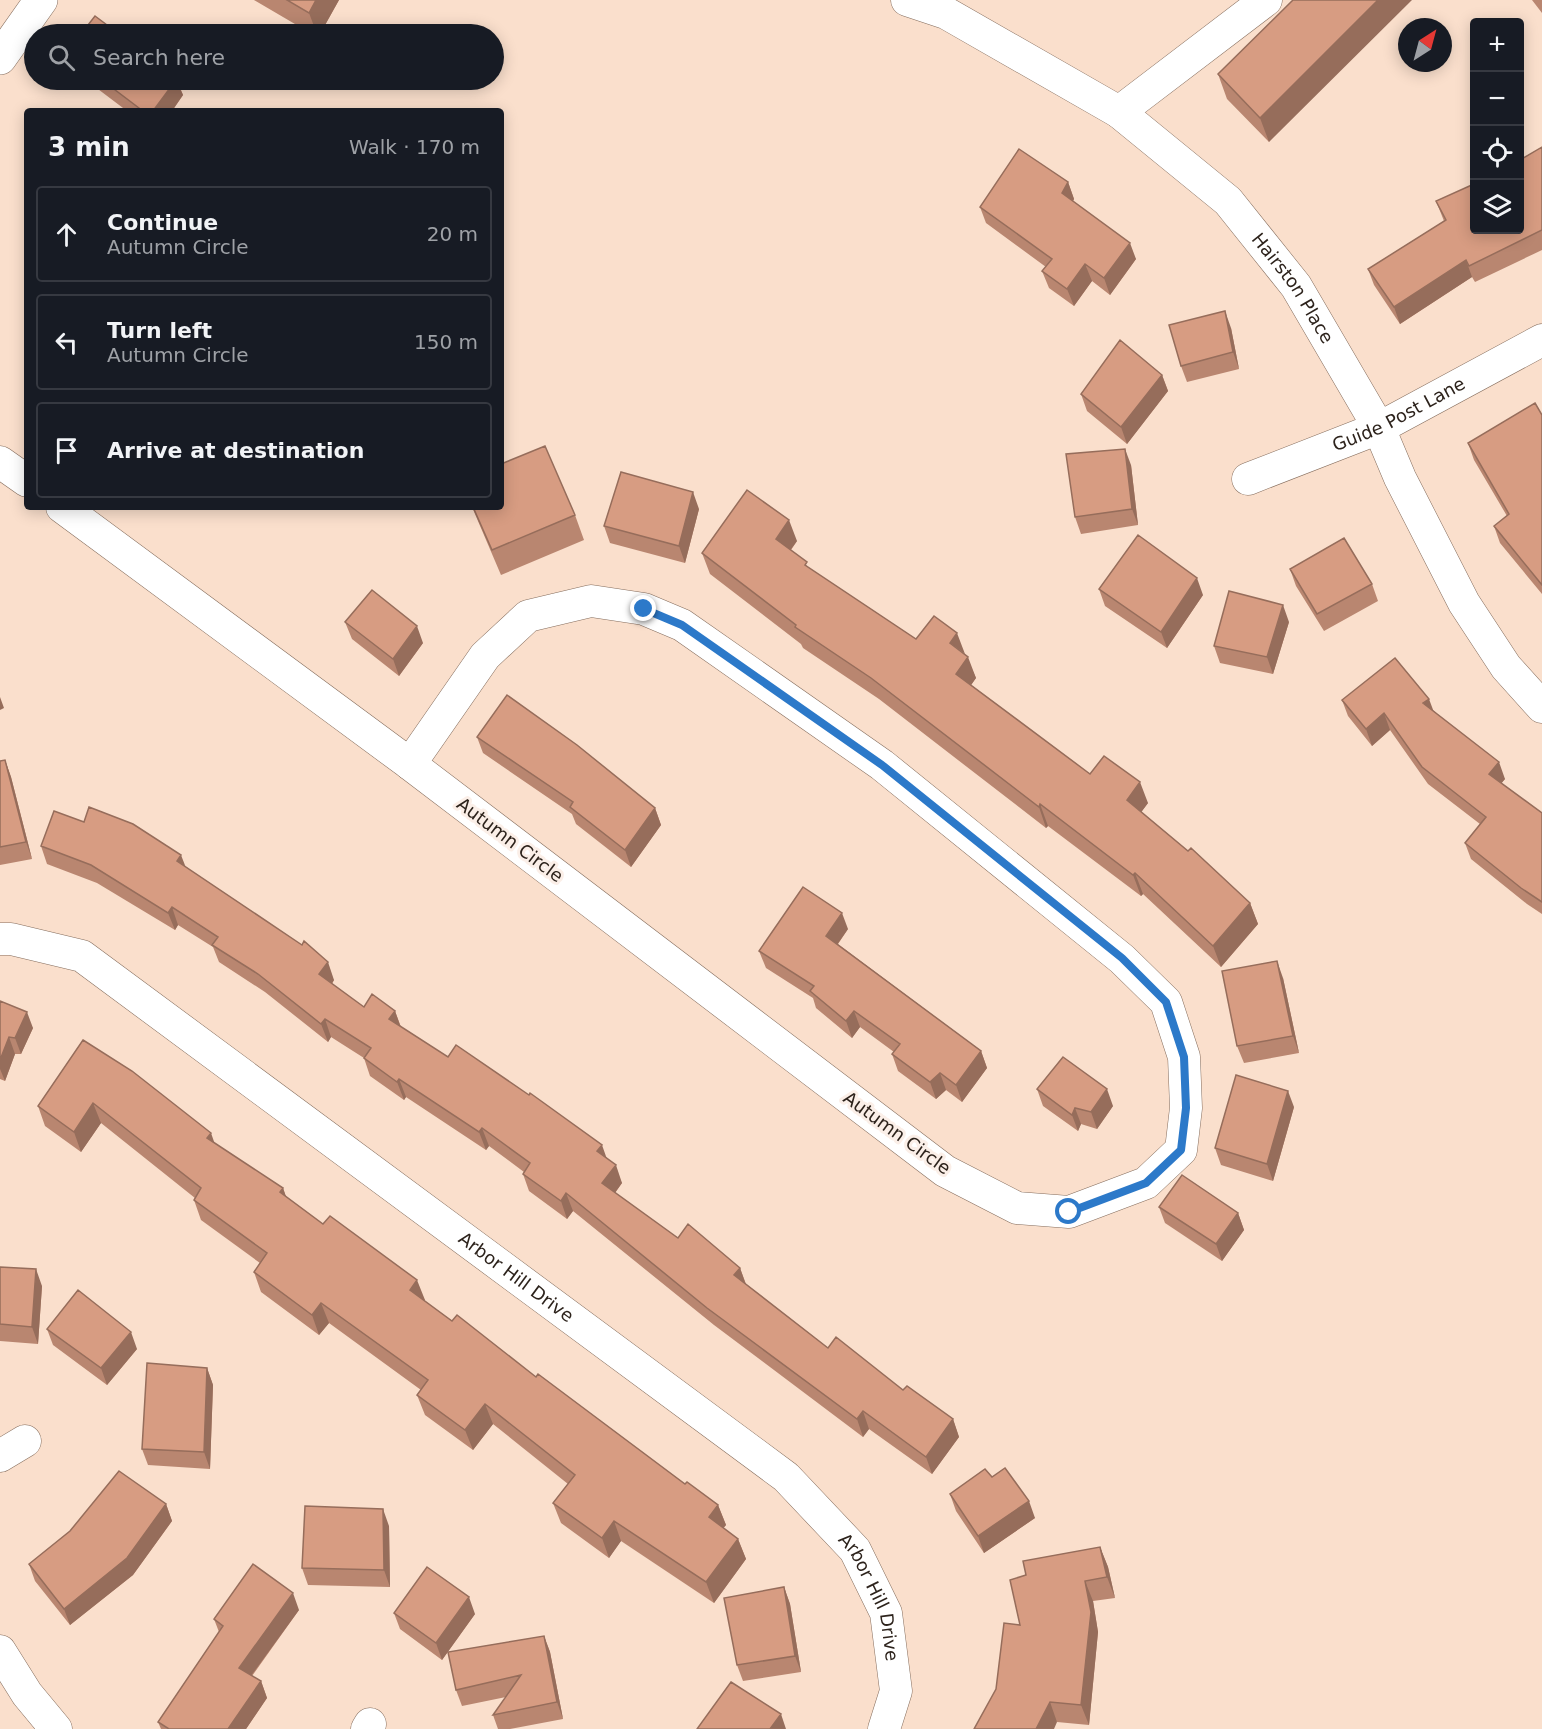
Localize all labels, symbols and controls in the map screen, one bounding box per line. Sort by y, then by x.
north arrow [1398,18,1452,72]
map controls [1470,18,1524,234]
button: + [1470,18,1524,72]
search box [24,24,504,90]
icon: search [45,41,78,74]
text: Search here [93,45,225,70]
button: − [1470,72,1524,126]
button: locate [1470,126,1524,180]
text: 3 min [48,132,130,162]
text: Walk · 170 m [349,135,480,159]
button: layers [1470,180,1524,234]
text: Continue [107,210,218,235]
icon: ahead [50,218,83,251]
text: 20 m [427,222,478,246]
street label: Hairston Place [1248,229,1338,347]
text: Autumn Circle [107,235,249,259]
text: Turn left [107,318,212,343]
icon: left [50,326,83,359]
text: 150 m [414,330,478,354]
text: Autumn Circle [107,343,249,367]
street label: Guide Post Lane [1329,373,1468,455]
icon: arrive [50,434,83,467]
text: Arrive at destination [107,438,364,463]
route end [630,595,656,621]
street label: Autumn Circle [453,793,567,886]
street label: Autumn Circle [840,1087,955,1179]
route start [1055,1198,1081,1224]
street label: Arbor Hill Drive [455,1227,578,1326]
street label: Arbor Hill Drive [835,1529,903,1662]

